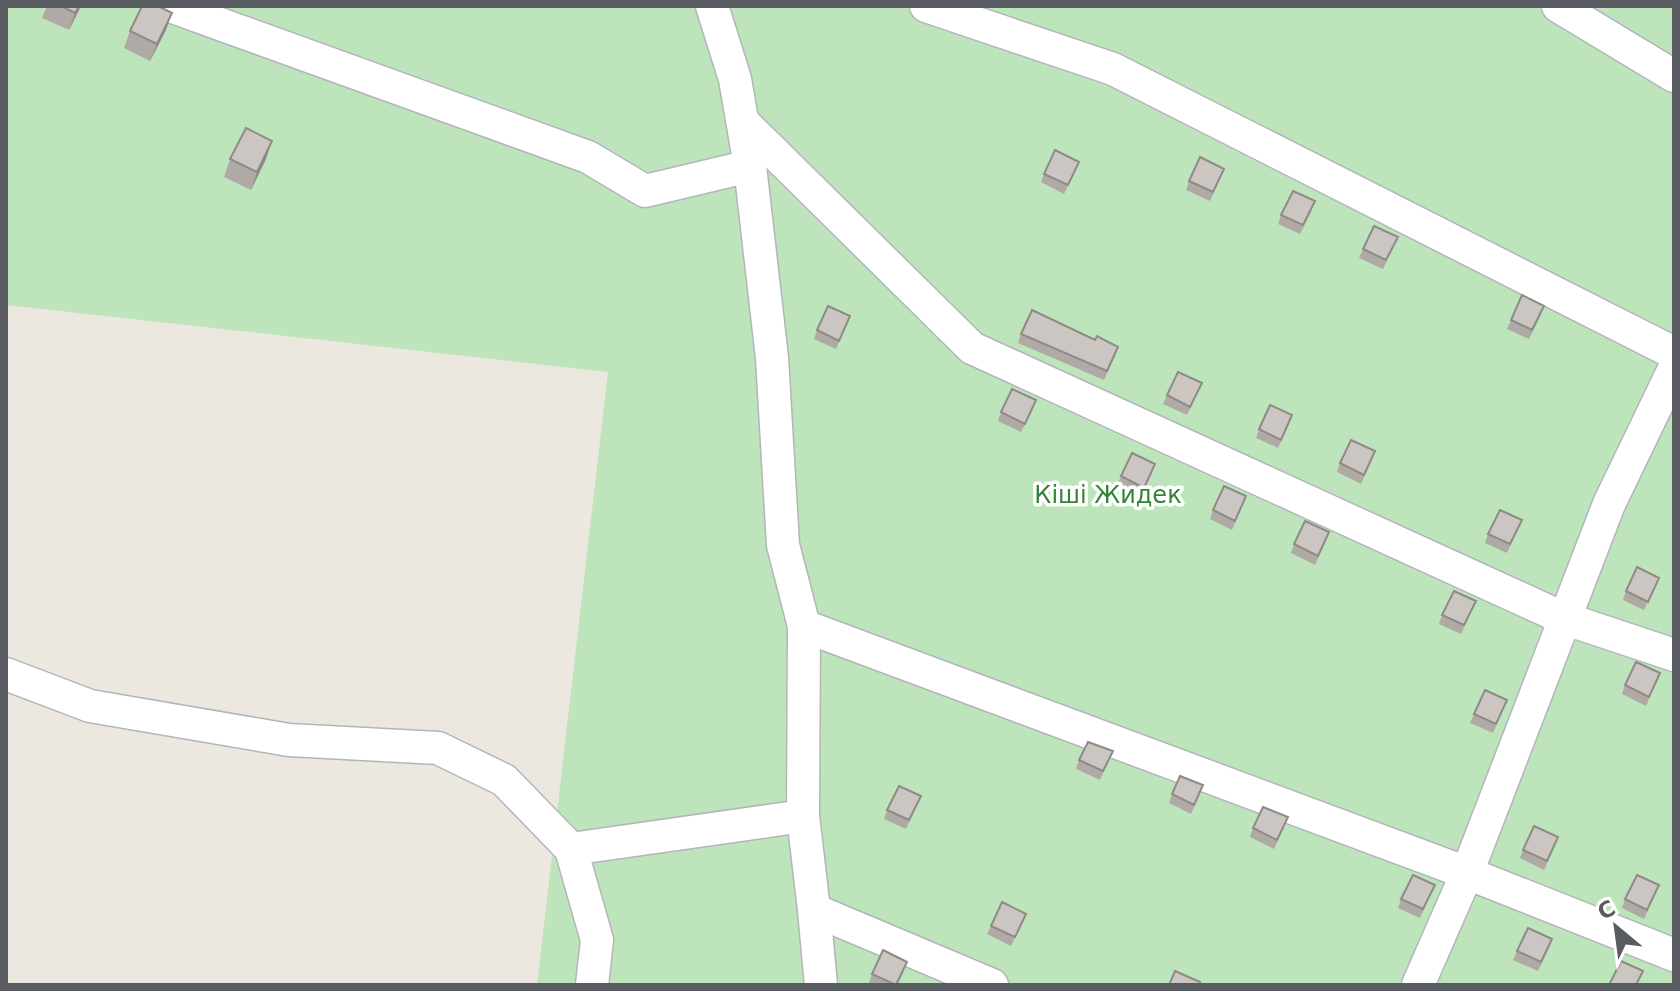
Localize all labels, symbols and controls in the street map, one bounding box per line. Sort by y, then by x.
park label: Кіші Жидек [1034,481,1182,509]
north arrow [1576,887,1656,967]
text: С [1593,895,1620,925]

